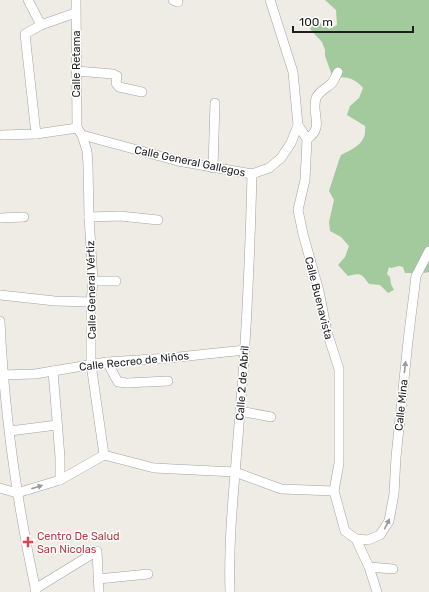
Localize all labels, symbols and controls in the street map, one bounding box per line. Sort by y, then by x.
scale bar [293,8,413,34]
text: 100 m [299,15,333,29]
street label: Calle Retama [70,30,83,98]
street label: Calle General Gallegos [133,143,247,180]
street label: Calle General Vértiz [84,240,99,340]
street label: Calle Buenavista [302,255,335,341]
street label: Calle 2 de Abril [233,345,252,421]
street label: Calle Recreo de Niños [78,349,190,374]
one-way arrow [402,361,408,373]
street label: Calle Mina [392,379,411,431]
one-way arrow [32,484,44,490]
one-way arrow [384,518,390,529]
place label: Centro De Salud San Nicolas [37,530,120,556]
marker: Centro De Salud San Nicolas [22,536,34,548]

